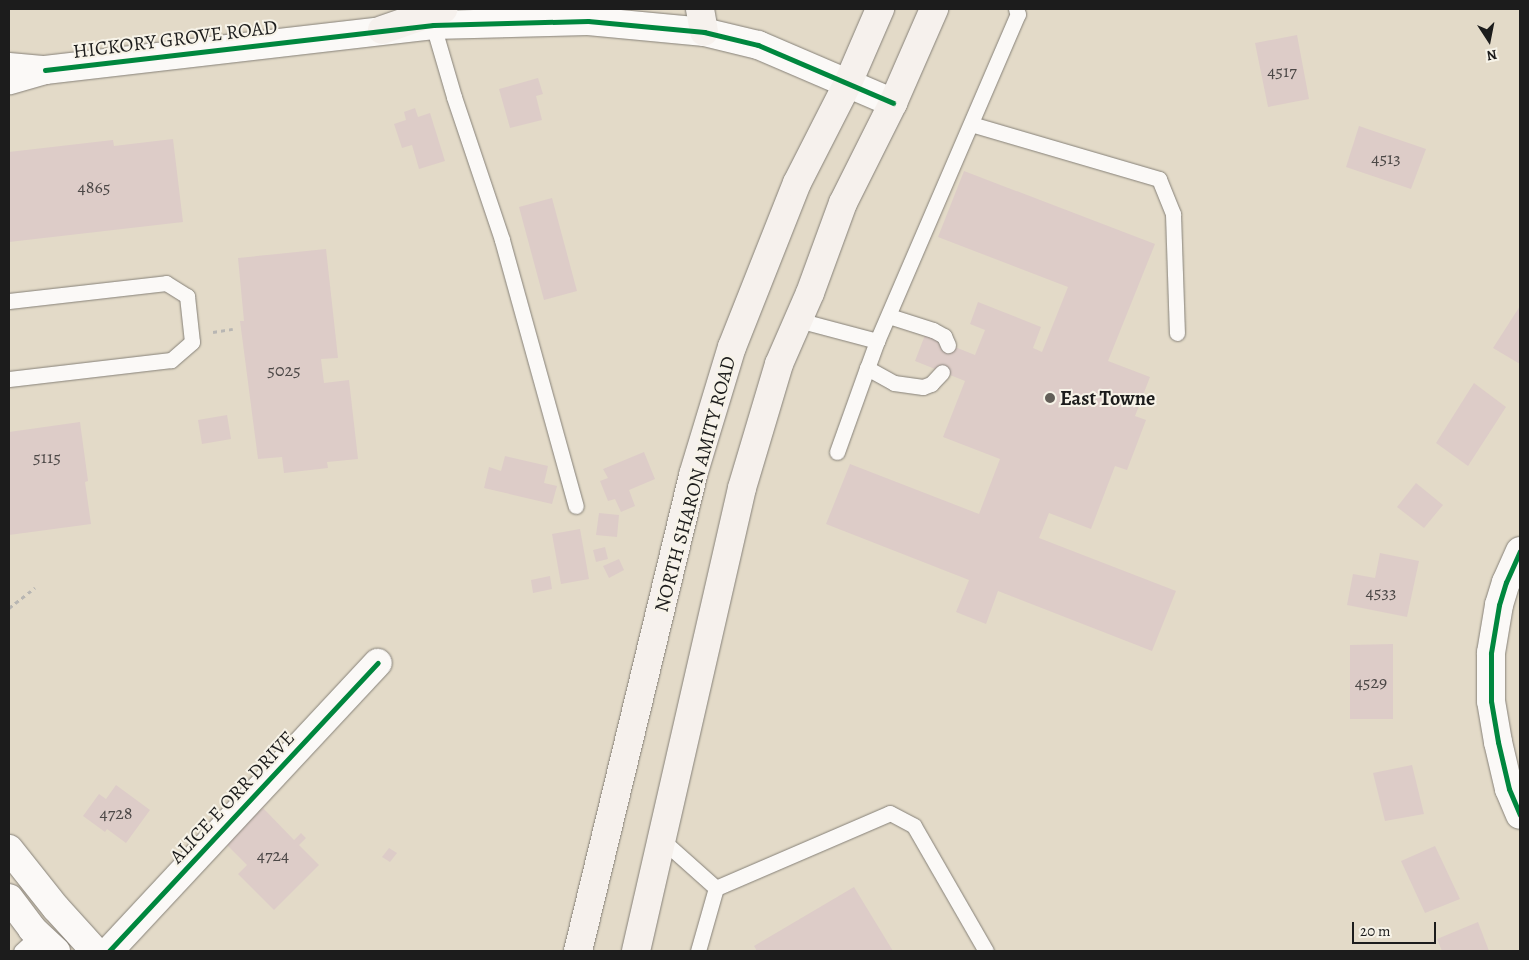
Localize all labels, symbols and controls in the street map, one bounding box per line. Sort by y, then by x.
street label: HICKORY GROVE ROAD [71,15,279,63]
north arrow [1464,15,1514,65]
text: N [1485,45,1499,66]
house number: 4517 [1267,60,1297,82]
house number: 4513 [1371,147,1401,169]
house number: 4865 [78,176,110,198]
street label: NORTH SHARON AMITY ROAD [649,353,741,615]
house number: 5025 [267,359,301,381]
place label: East Towne [1060,386,1155,410]
marker: East Towne [1044,392,1056,404]
house number: 5115 [33,446,61,468]
house number: 4533 [1366,581,1396,603]
house number: 4529 [1355,671,1387,693]
street label: ALICE E ORR DRIVE [164,726,300,868]
house number: 4728 [100,802,132,824]
house number: 4724 [257,844,289,866]
scale bar [1354,912,1438,944]
text: 20 m [1360,921,1391,941]

